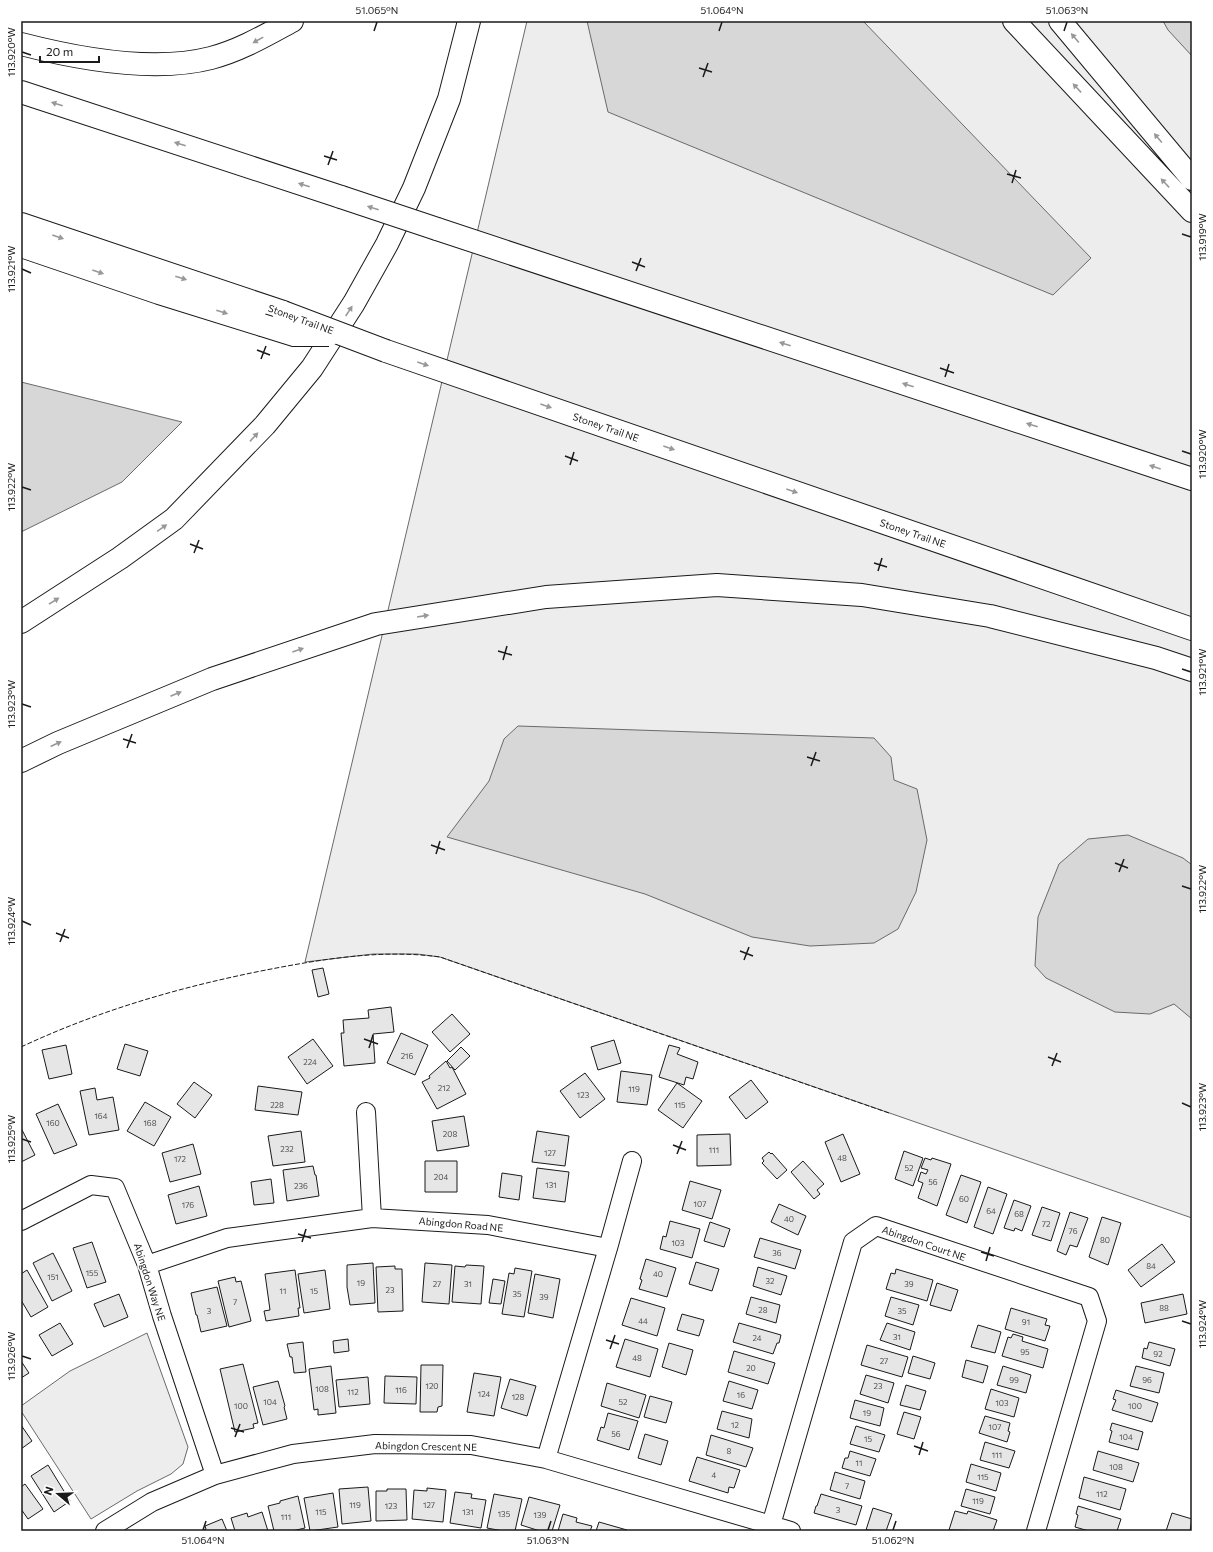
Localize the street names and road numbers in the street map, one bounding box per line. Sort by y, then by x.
street label: Stoney Trail NE [267,302,336,336]
street label: Stoney Trail NE [571,410,641,444]
street label: Stoney Trail NE [878,516,948,550]
street label: Abingdon Road NE [418,1214,504,1234]
street label: Abingdon Court NE [881,1223,967,1263]
street label: Abingdon Way NE [132,1242,168,1323]
street label: Abingdon Crescent NE [375,1439,477,1453]

